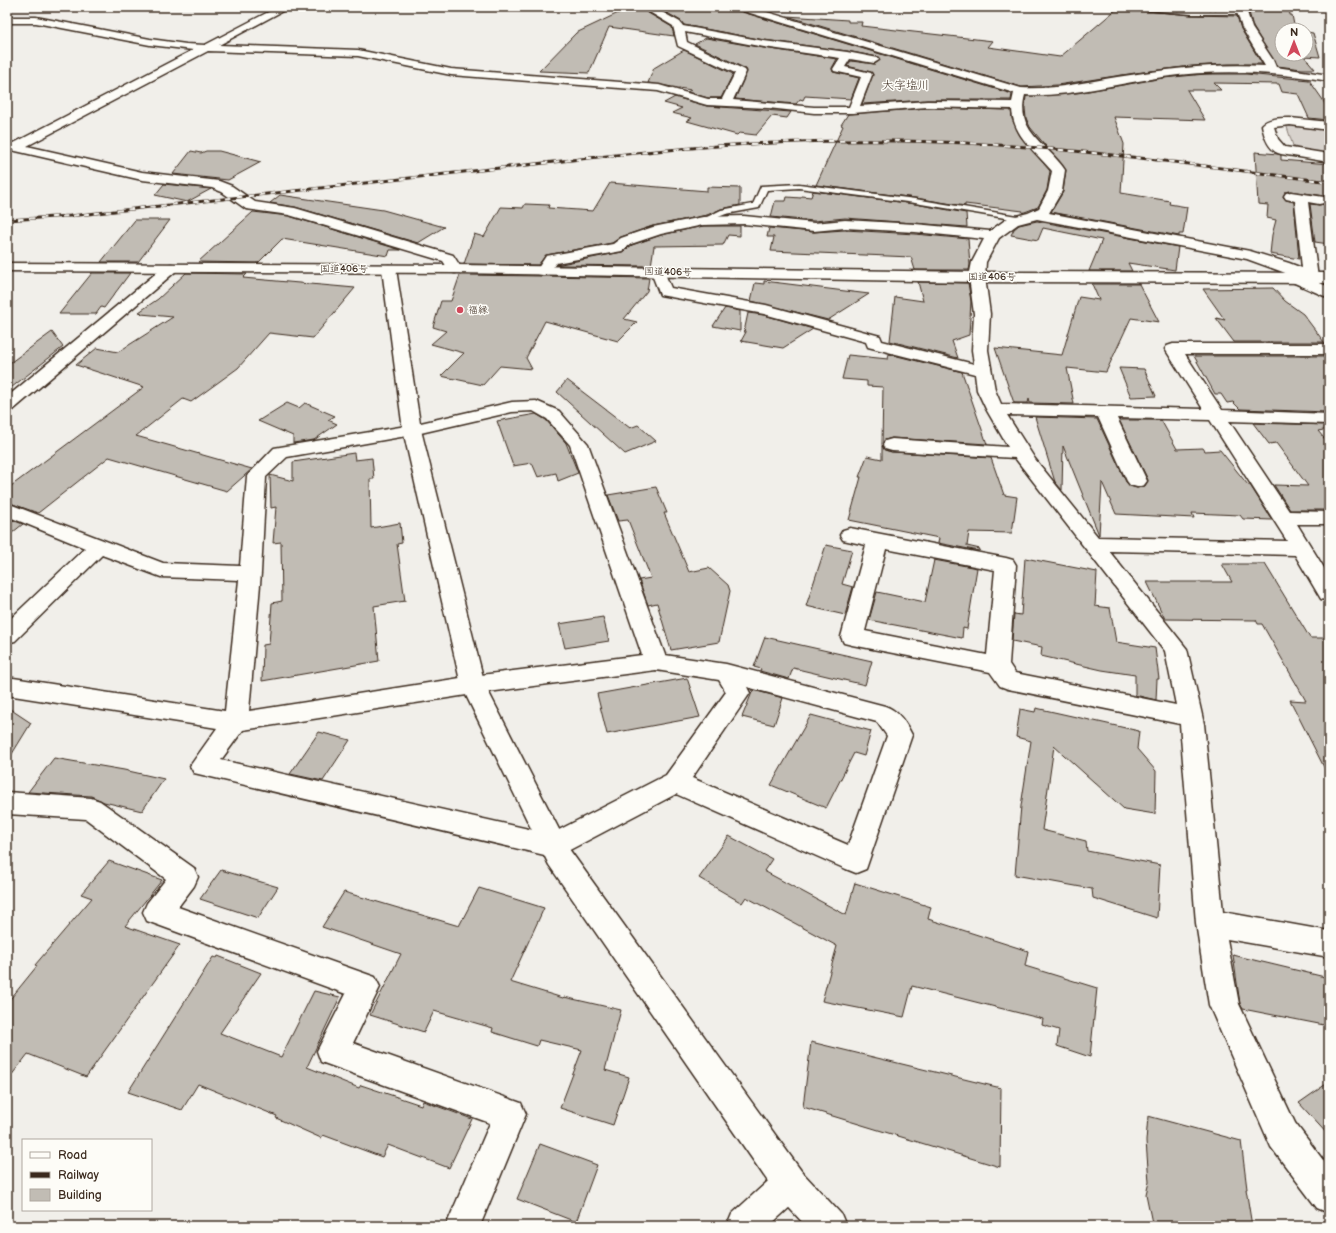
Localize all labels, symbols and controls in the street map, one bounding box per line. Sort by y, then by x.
north arrow [1274,22,1314,62]
text: N [1290,26,1298,39]
district label: 大字塩川 [882,78,930,93]
street label: 国道406号 [320,263,368,275]
street label: 国道406号 [644,266,692,278]
street label: 国道406号 [968,271,1016,283]
place label: 福縁 [468,304,488,316]
marker: 福縁 [455,305,465,315]
legend [22,1139,152,1211]
text: Road [58,1148,87,1163]
text: Railway [58,1168,100,1183]
text: Building [58,1188,102,1203]

